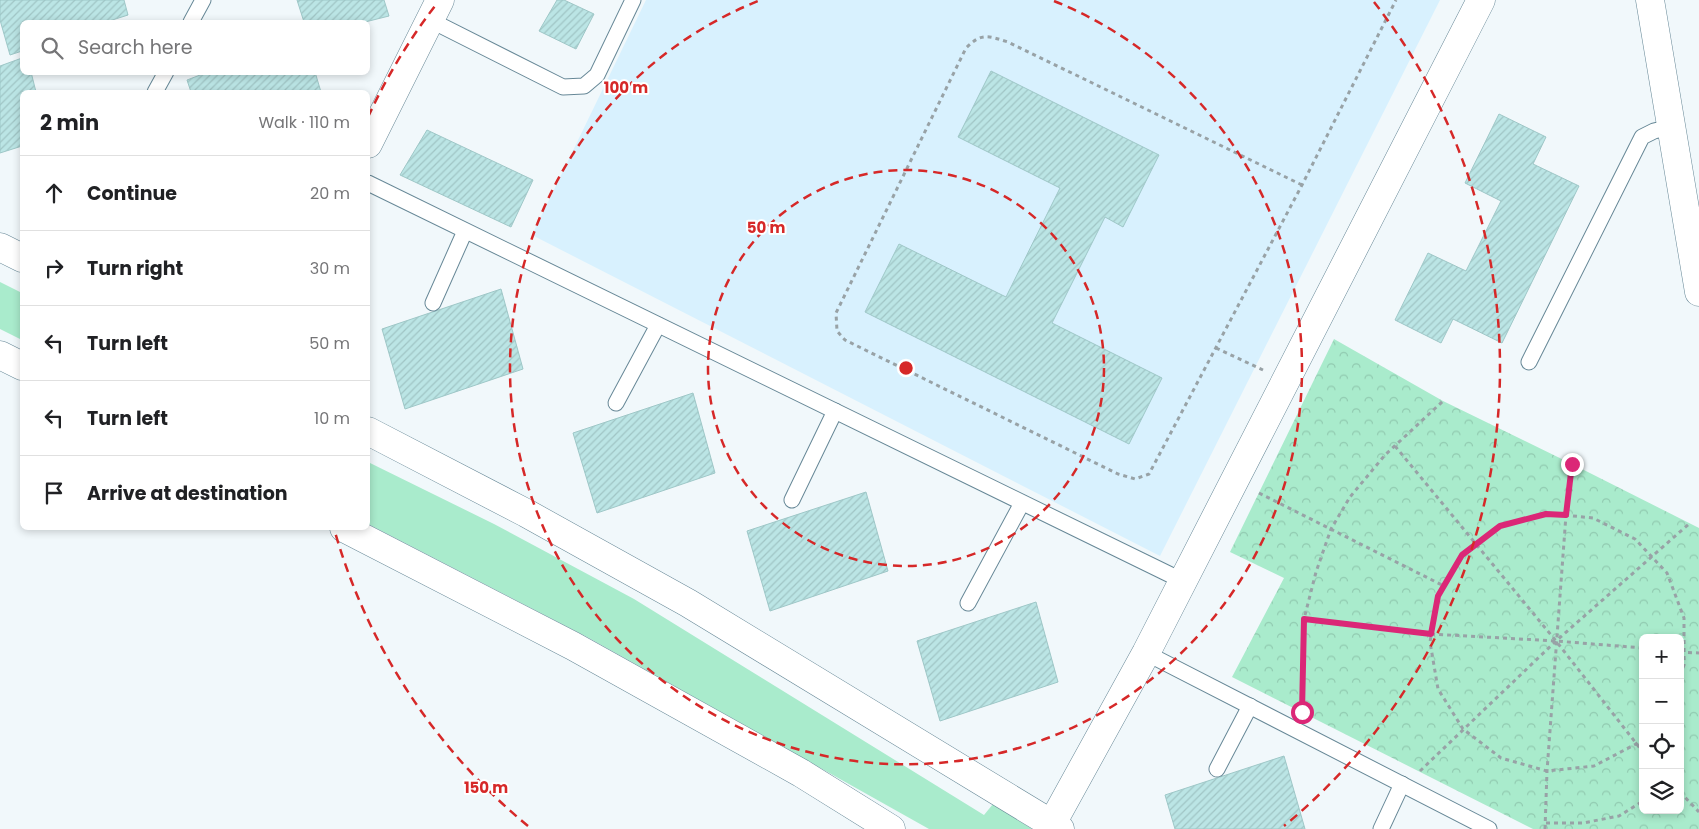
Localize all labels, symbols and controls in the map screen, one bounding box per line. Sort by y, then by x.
search box [20,20,370,75]
icon: search [38,34,66,62]
text: Search here [78,34,192,61]
text: 100 m [604,77,648,98]
text: 2 min [40,108,99,137]
text: Walk · 110 m [258,111,350,134]
icon: ahead [40,179,68,207]
text: Continue [87,180,177,207]
text: 20 m [310,182,350,205]
text: 50 m [747,217,785,238]
icon: right [40,254,68,282]
text: Turn right [87,255,183,282]
text: 30 m [310,257,350,280]
icon: left [40,329,68,357]
text: Turn left [87,330,168,357]
text: 50 m [309,332,350,355]
centre of rings [897,359,915,377]
icon: left [40,404,68,432]
text: Turn left [87,405,168,432]
text: 10 m [314,407,350,430]
route end [1561,453,1584,476]
icon: arrive [40,479,68,507]
text: Arrive at destination [87,480,288,507]
map controls [1639,634,1684,814]
button: + [1639,634,1684,679]
button: − [1639,679,1684,724]
route start [1291,701,1314,724]
button: locate [1639,724,1684,769]
button: layers [1639,769,1684,814]
text: 150 m [464,777,508,798]

